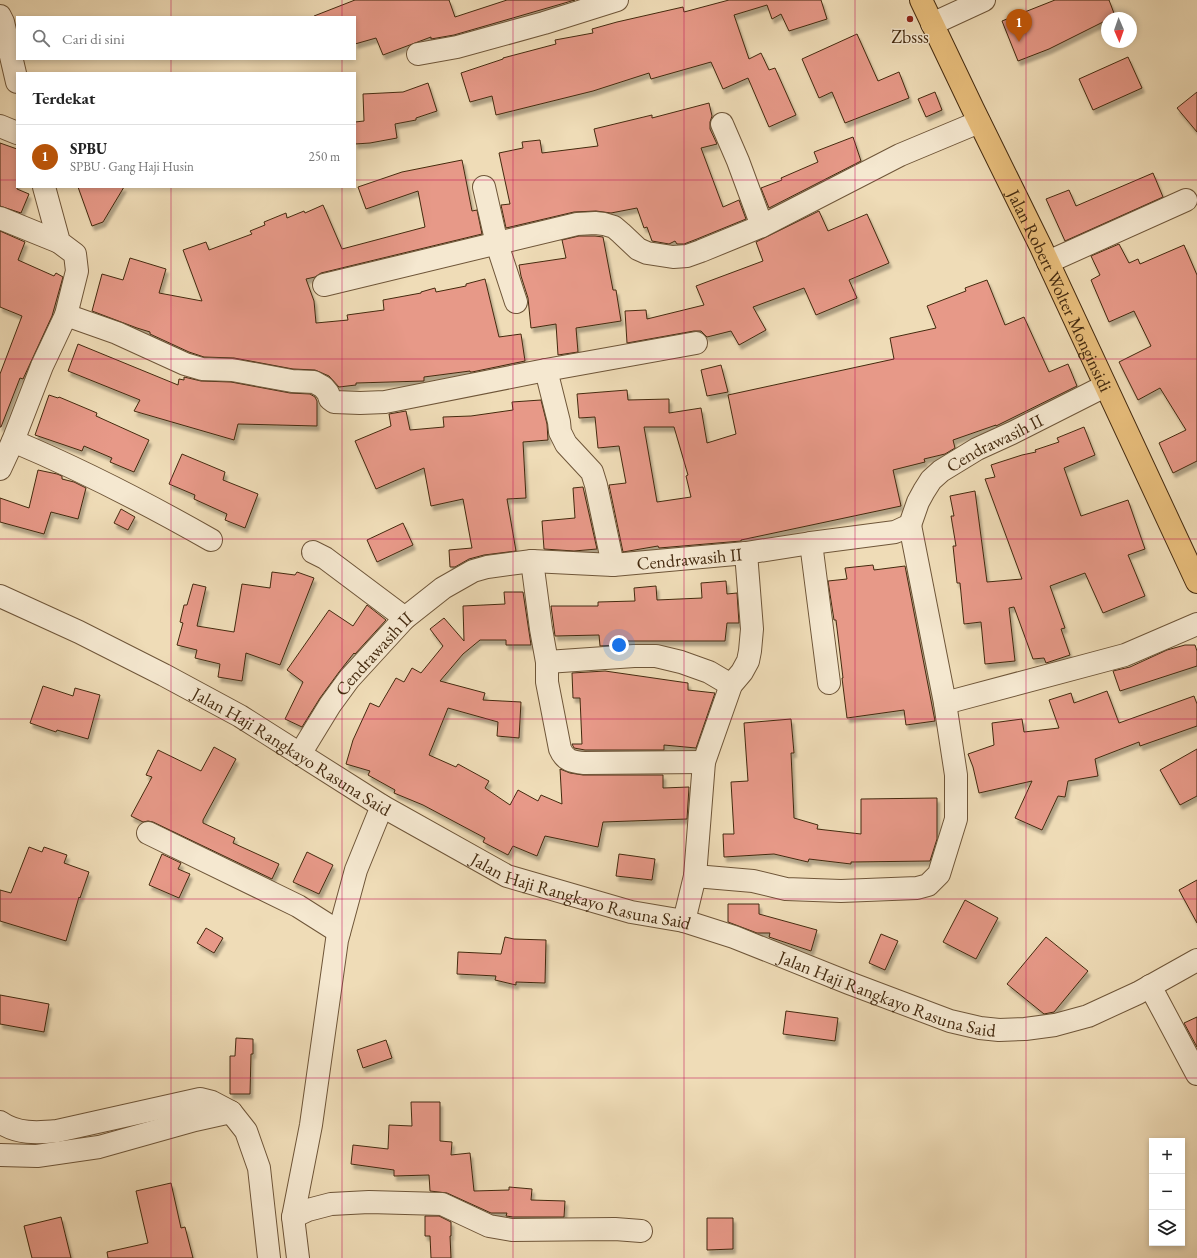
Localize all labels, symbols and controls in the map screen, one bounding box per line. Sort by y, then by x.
pin: 1 [1006,9,1032,42]
north arrow [1101,12,1137,48]
marker: Zbsss [905,14,915,24]
search box [16,16,356,60]
place label: Zbsss [891,25,929,48]
icon: search [30,27,52,49]
text: Cari di sini [62,29,125,48]
text: Terdekat [32,87,95,109]
text: SPBU [70,139,107,158]
text: 1 [42,148,48,165]
text: 250 m [309,148,340,165]
text: SPBU · Gang Haji Husin [70,158,194,175]
street label: Jalan Robert Wolter Monginsidi [1002,183,1118,396]
street label: Cendrawasih II [942,408,1047,477]
street label: Cendrawasih II [635,542,743,574]
street label: Cendrawasih II [329,606,416,700]
your location [609,635,629,655]
street label: Jalan Haji Rangkayo Rasuna Said [187,680,396,821]
street label: Jalan Haji Rangkayo Rasuna Said [465,846,695,934]
street label: Jalan Haji Rangkayo Rasuna Said [774,944,998,1041]
map controls [1149,1138,1185,1246]
button: + [1149,1138,1185,1174]
button: − [1149,1174,1185,1210]
button: layers [1149,1210,1185,1246]

